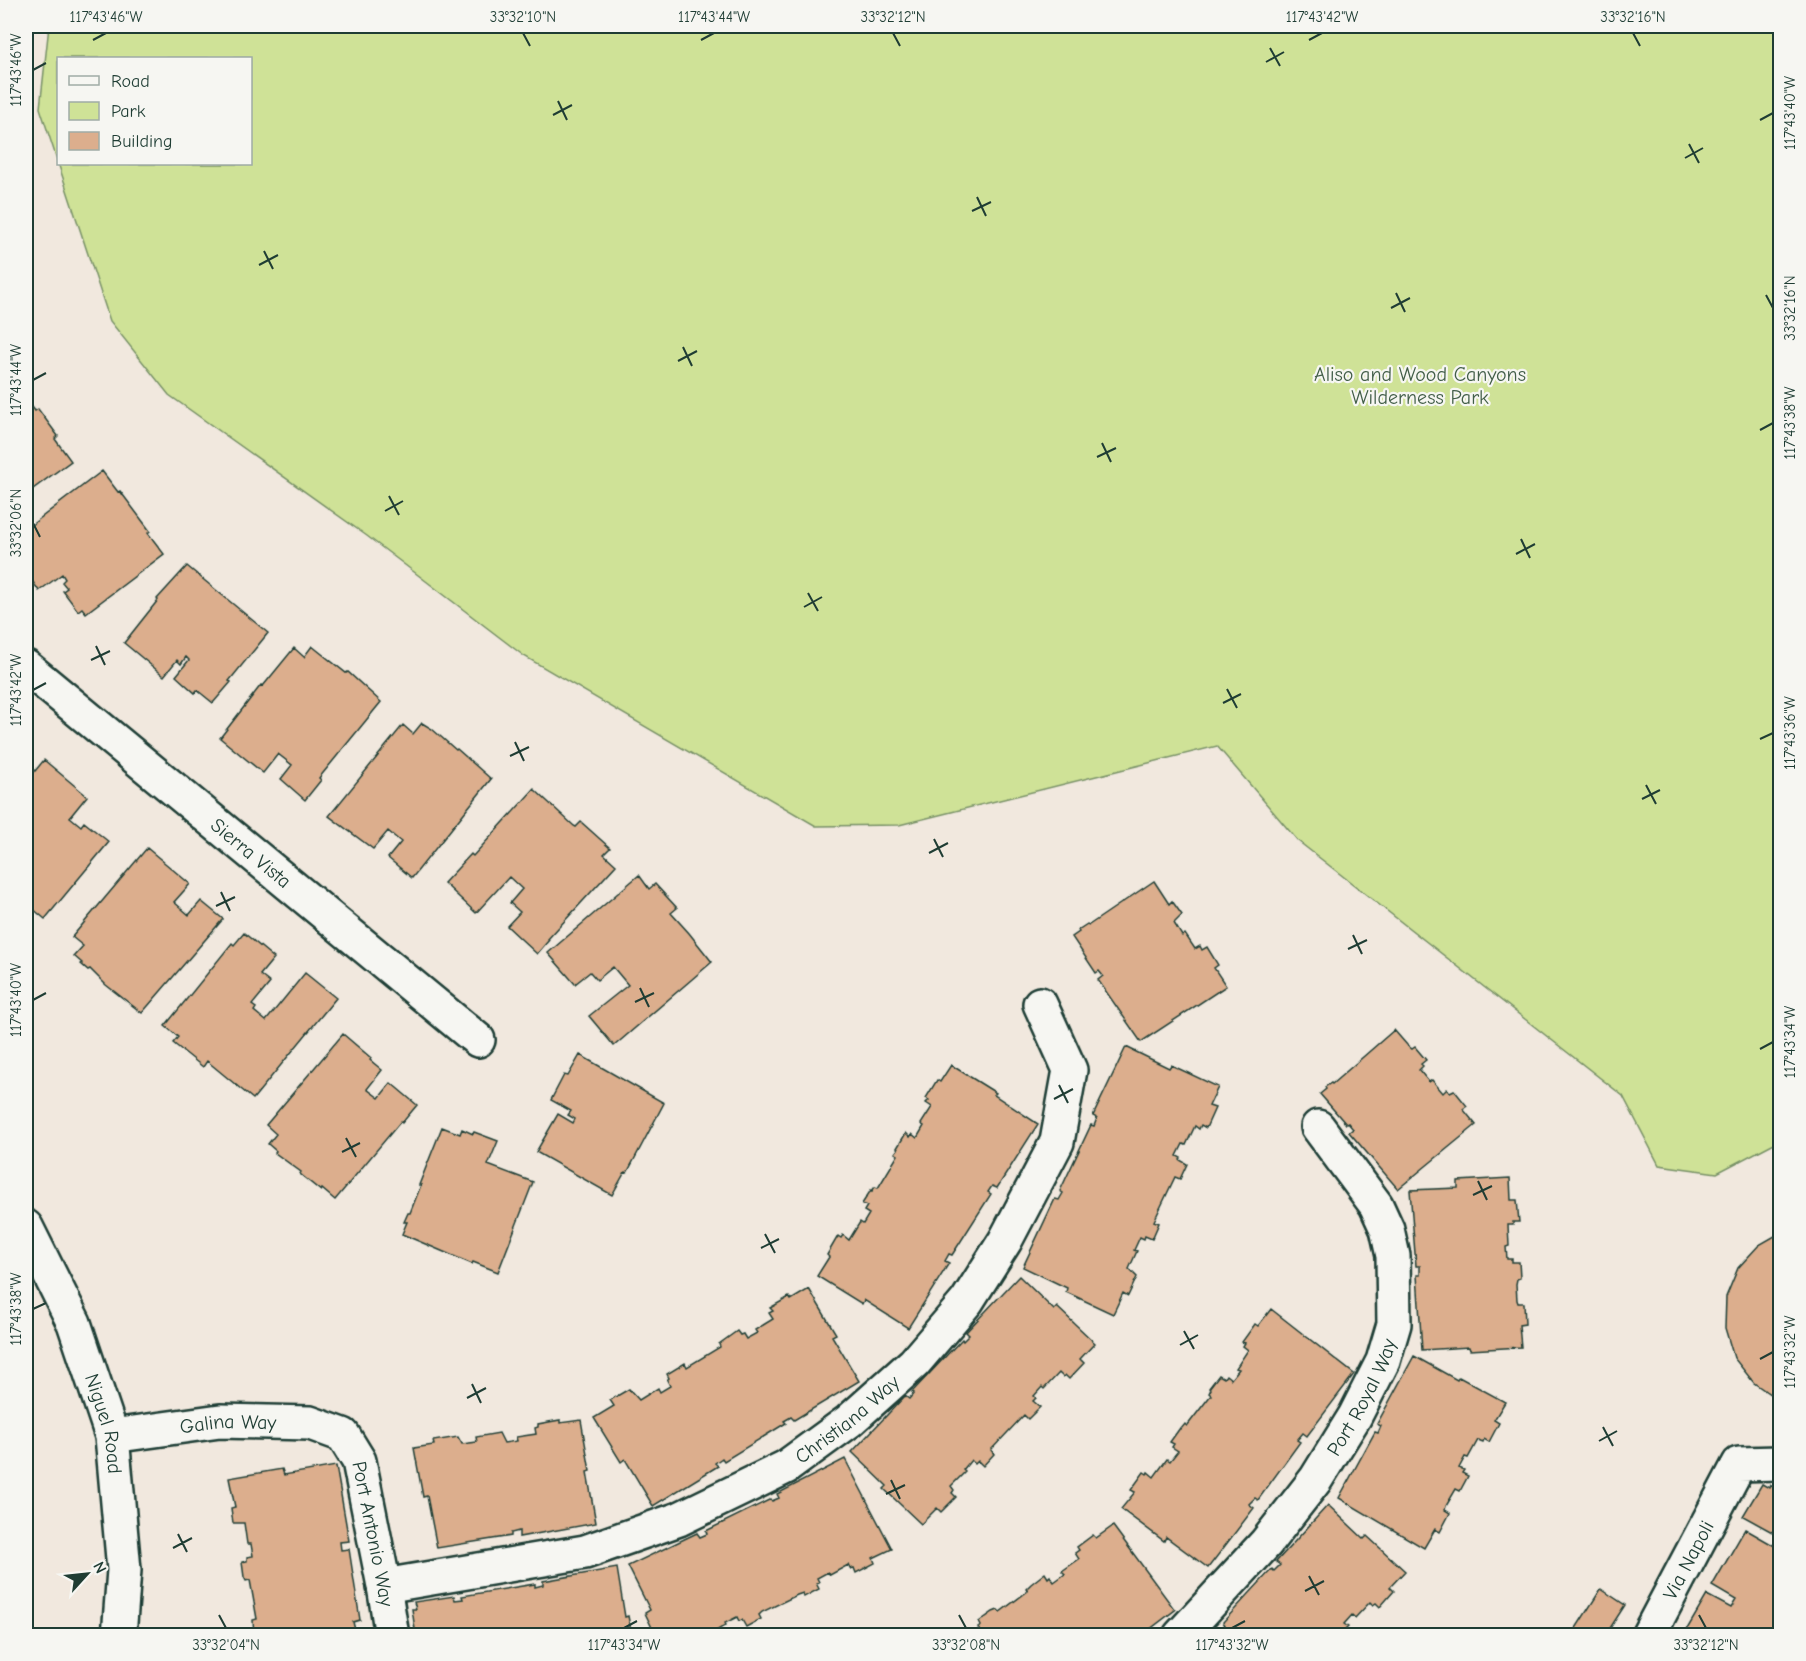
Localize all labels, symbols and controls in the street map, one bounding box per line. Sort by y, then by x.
text: 117°43'46"W [70,8,143,26]
text: 33°32'10"N [490,8,556,26]
text: 117°43'44"W [678,8,750,26]
text: 33°32'12"N [860,8,926,26]
text: 117°43'42"W [1286,8,1358,26]
text: 33°32'16"N [1600,8,1666,26]
text: 117°43'46"W [7,34,25,107]
legend [57,57,252,165]
text: Road [111,71,150,92]
text: 117°43'40"W [1781,76,1799,150]
text: Park [111,101,146,122]
text: Building [111,131,173,152]
text: 33°32'16"N [1781,275,1799,341]
text: 117°43'44"W [7,344,25,416]
park label: Aliso and Wood Canyons Wilderness Park [1314,363,1526,409]
text: 117°43'38"W [1781,387,1799,459]
text: 33°32'06"N [7,489,25,557]
text: 117°43'42"W [7,654,25,726]
text: 117°43'36"W [1781,696,1799,770]
street label: Sierra Vista [206,813,296,893]
text: 117°43'40"W [7,963,25,1037]
text: 117°43'34"W [1781,1006,1799,1078]
text: 117°43'38"W [7,1273,25,1345]
text: 117°43'32"W [1781,1315,1799,1389]
street label: Port Royal Way [1322,1336,1401,1460]
street label: Niguel Road [80,1371,126,1475]
street label: Christiana Way [791,1371,904,1469]
street label: Galina Way [178,1410,277,1438]
street label: Port Antonio Way [347,1459,398,1608]
street label: Via Napoli [1658,1517,1719,1604]
north arrow [57,1544,117,1604]
text: N [89,1559,110,1576]
text: 33°32'04"N [192,1636,260,1654]
text: 117°43'34"W [588,1636,660,1654]
text: 33°32'08"N [932,1636,1000,1654]
text: 117°43'32"W [1195,1636,1269,1654]
text: 33°32'12"N [1673,1636,1739,1654]

